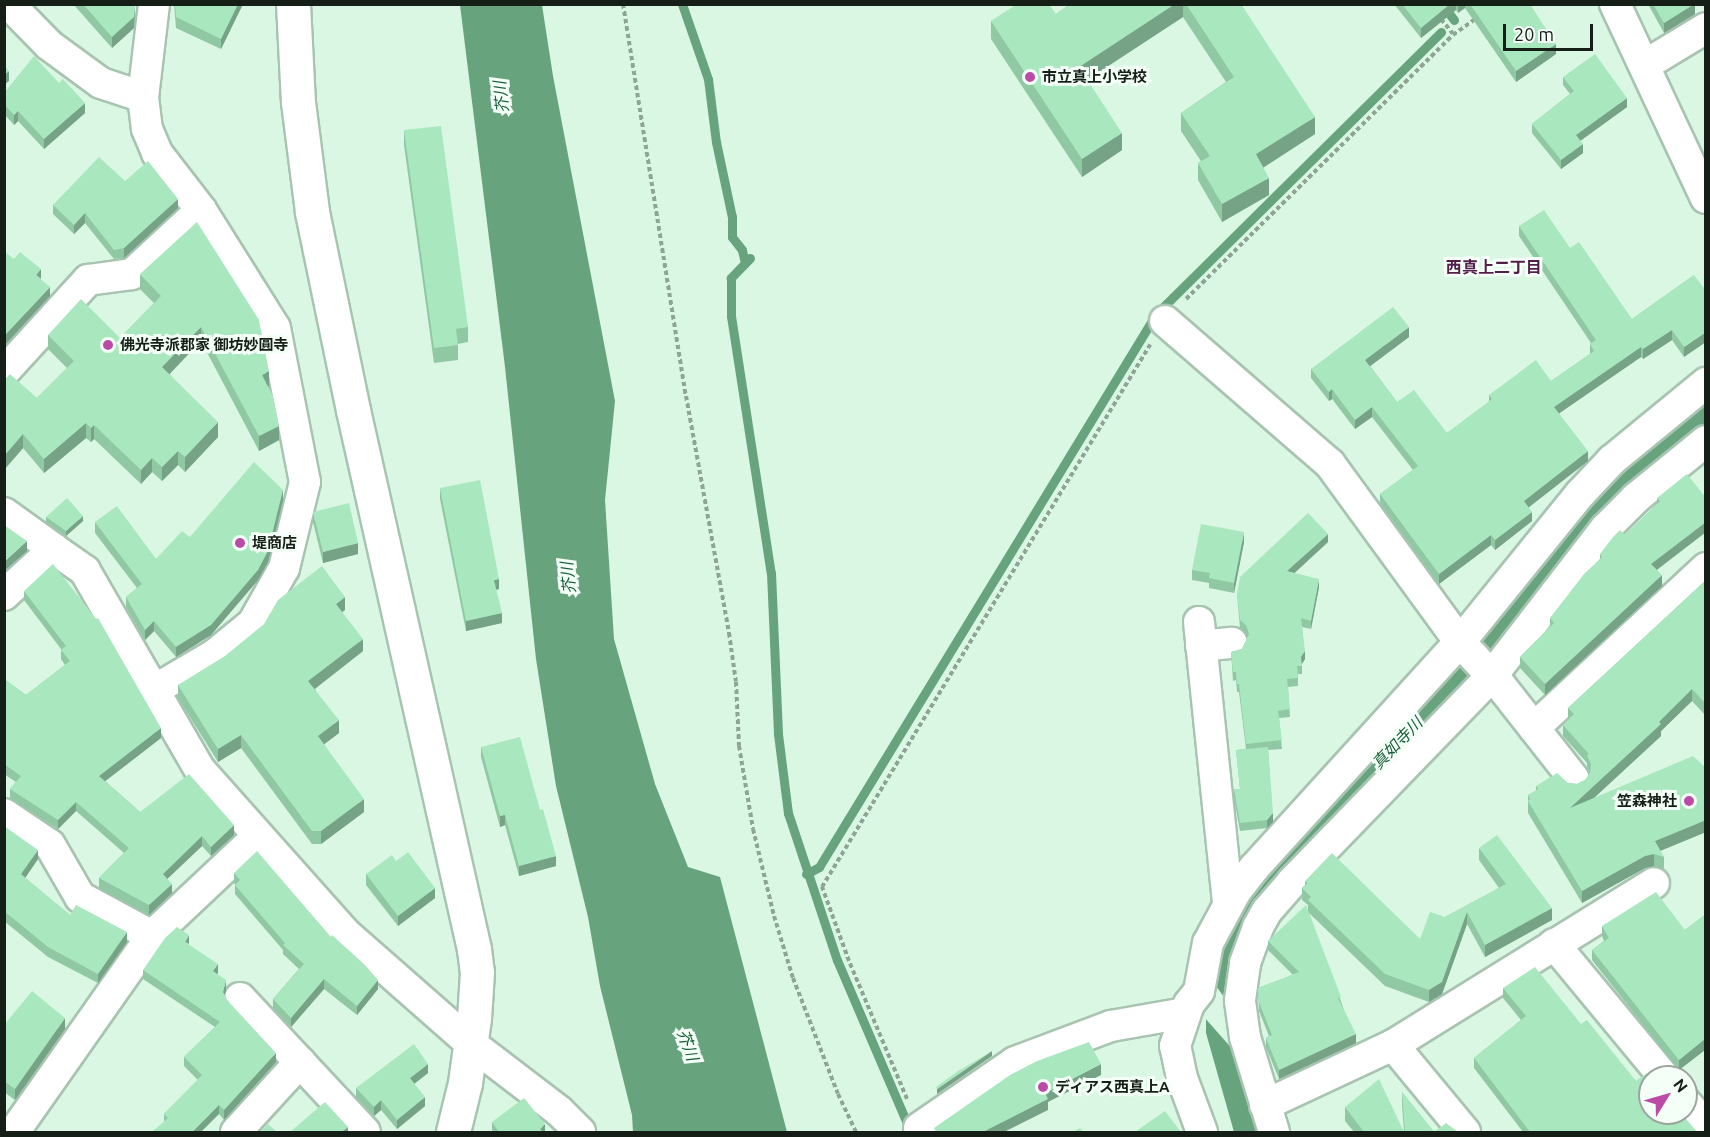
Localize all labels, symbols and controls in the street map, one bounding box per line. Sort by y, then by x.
scale bar [1506,12,1596,50]
text: 20 m [1514,24,1554,44]
place label: 市立真上小学校 [1042,68,1147,86]
marker: 市立真上小学校 [1023,70,1037,84]
water label: 芥川 [490,80,512,114]
district label: 西真上二丁目 [1446,257,1542,277]
place label: 佛光寺派郡家 御坊妙圓寺 [120,336,289,354]
marker: 佛光寺派郡家 御坊妙圓寺 [101,338,115,352]
place label: 堤商店 [252,534,297,552]
marker: 堤商店 [233,536,247,550]
water label: 芥川 [557,561,579,595]
water label: 真如寺川 [1368,713,1426,773]
place label: 笠森神社 [1617,792,1677,810]
marker: 笠森神社 [1682,794,1696,808]
water label: 芥川 [674,1027,702,1063]
north arrow [1638,1065,1698,1125]
text: N [1670,1075,1692,1096]
place label: ディアス西真上A [1055,1078,1171,1096]
marker: ディアス西真上A [1036,1080,1050,1094]

